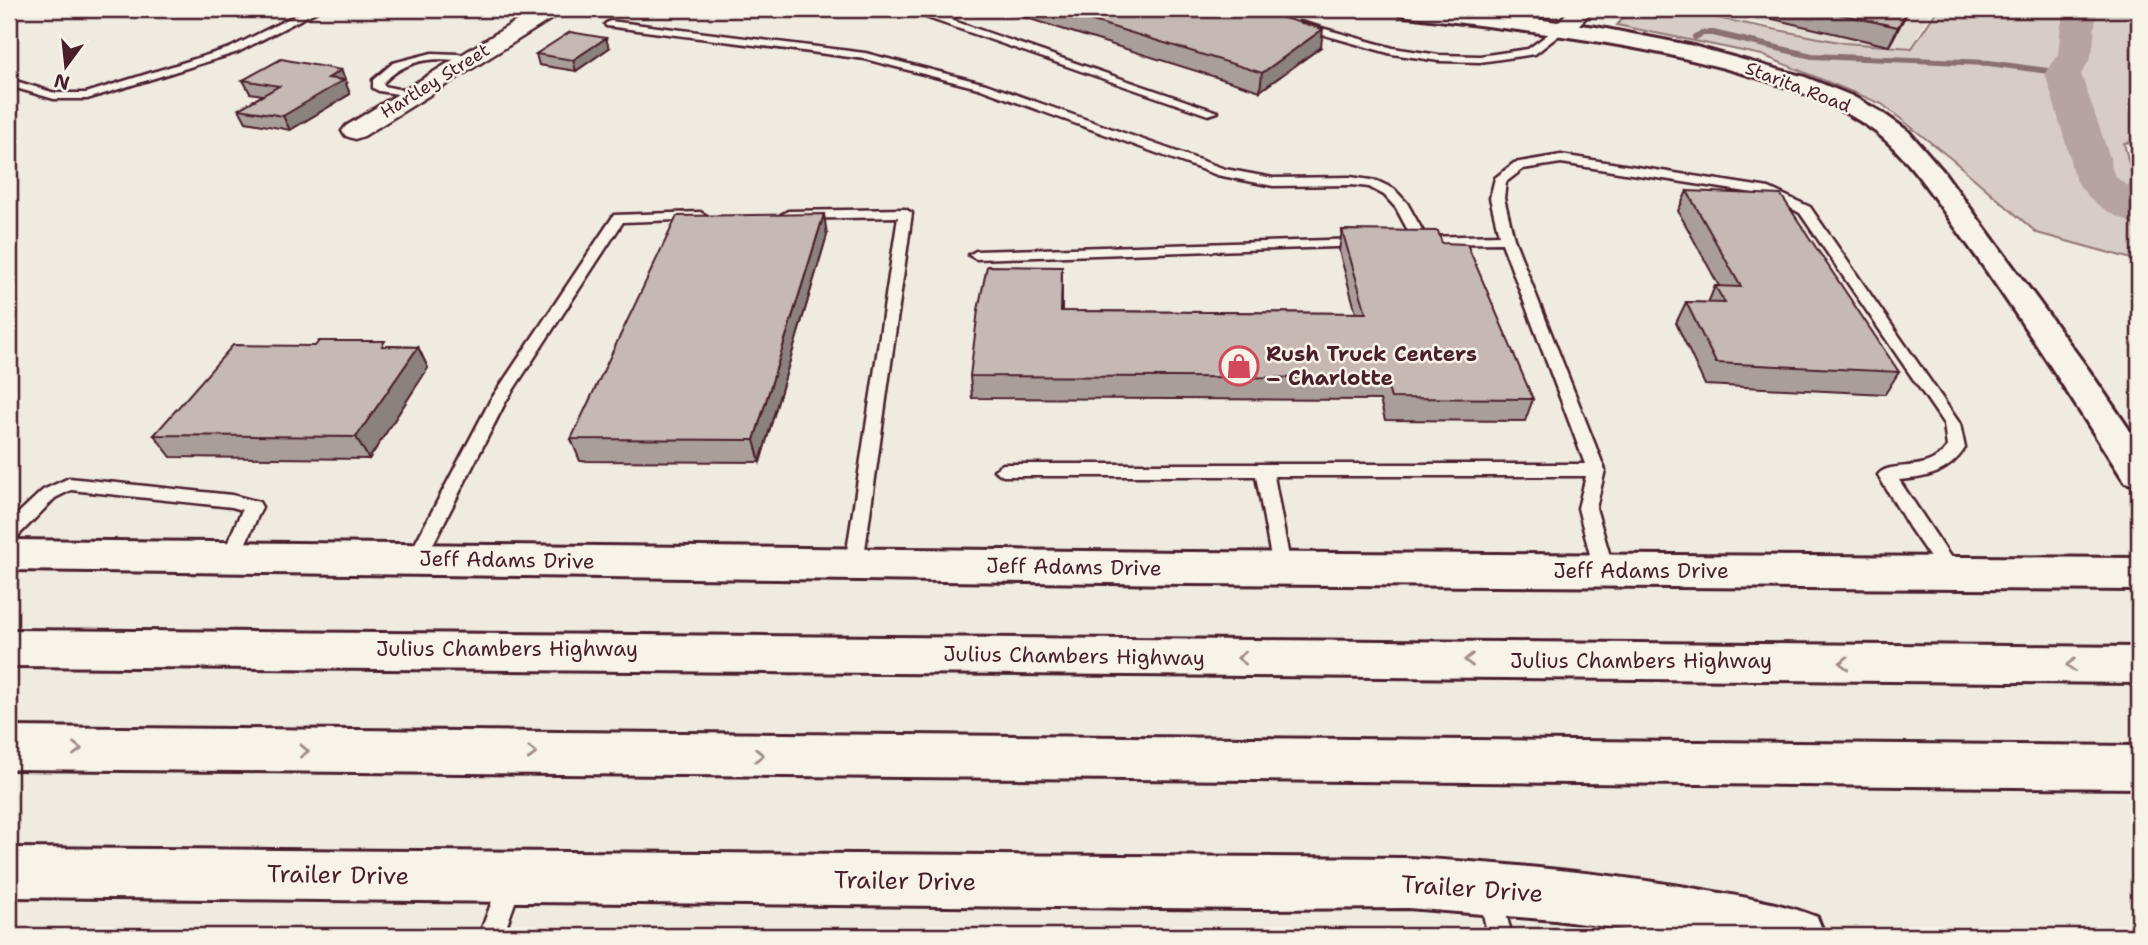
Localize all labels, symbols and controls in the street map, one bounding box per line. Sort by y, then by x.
north arrow [32,32,102,102]
street label: Hartley Street [376,38,494,124]
street label: Starita Road [1742,56,1854,118]
text: N [51,68,72,96]
place label: Rush Truck Centers – Charlotte [1266,340,1477,392]
shop icon: Rush Truck Centers – Charlotte [1218,345,1260,387]
street label: Jeff Adams Drive [419,544,595,576]
street label: Jeff Adams Drive [986,551,1162,583]
street label: Jeff Adams Drive [1553,557,1729,585]
street label: Julius Chambers Highway [376,635,638,663]
street label: Julius Chambers Highway [943,640,1205,672]
street label: Julius Chambers Highway [1510,647,1772,675]
one-way arrow [1236,650,1246,666]
one-way arrow [1463,652,1474,668]
one-way arrow [1838,655,1848,671]
one-way arrow [2065,657,2076,672]
one-way arrow [72,741,83,757]
one-way arrow [300,743,310,759]
one-way arrow [527,745,538,761]
one-way arrow [755,747,765,763]
street label: Trailer Drive [266,858,410,892]
street label: Trailer Drive [833,864,977,898]
street label: Trailer Drive [1400,868,1544,910]

